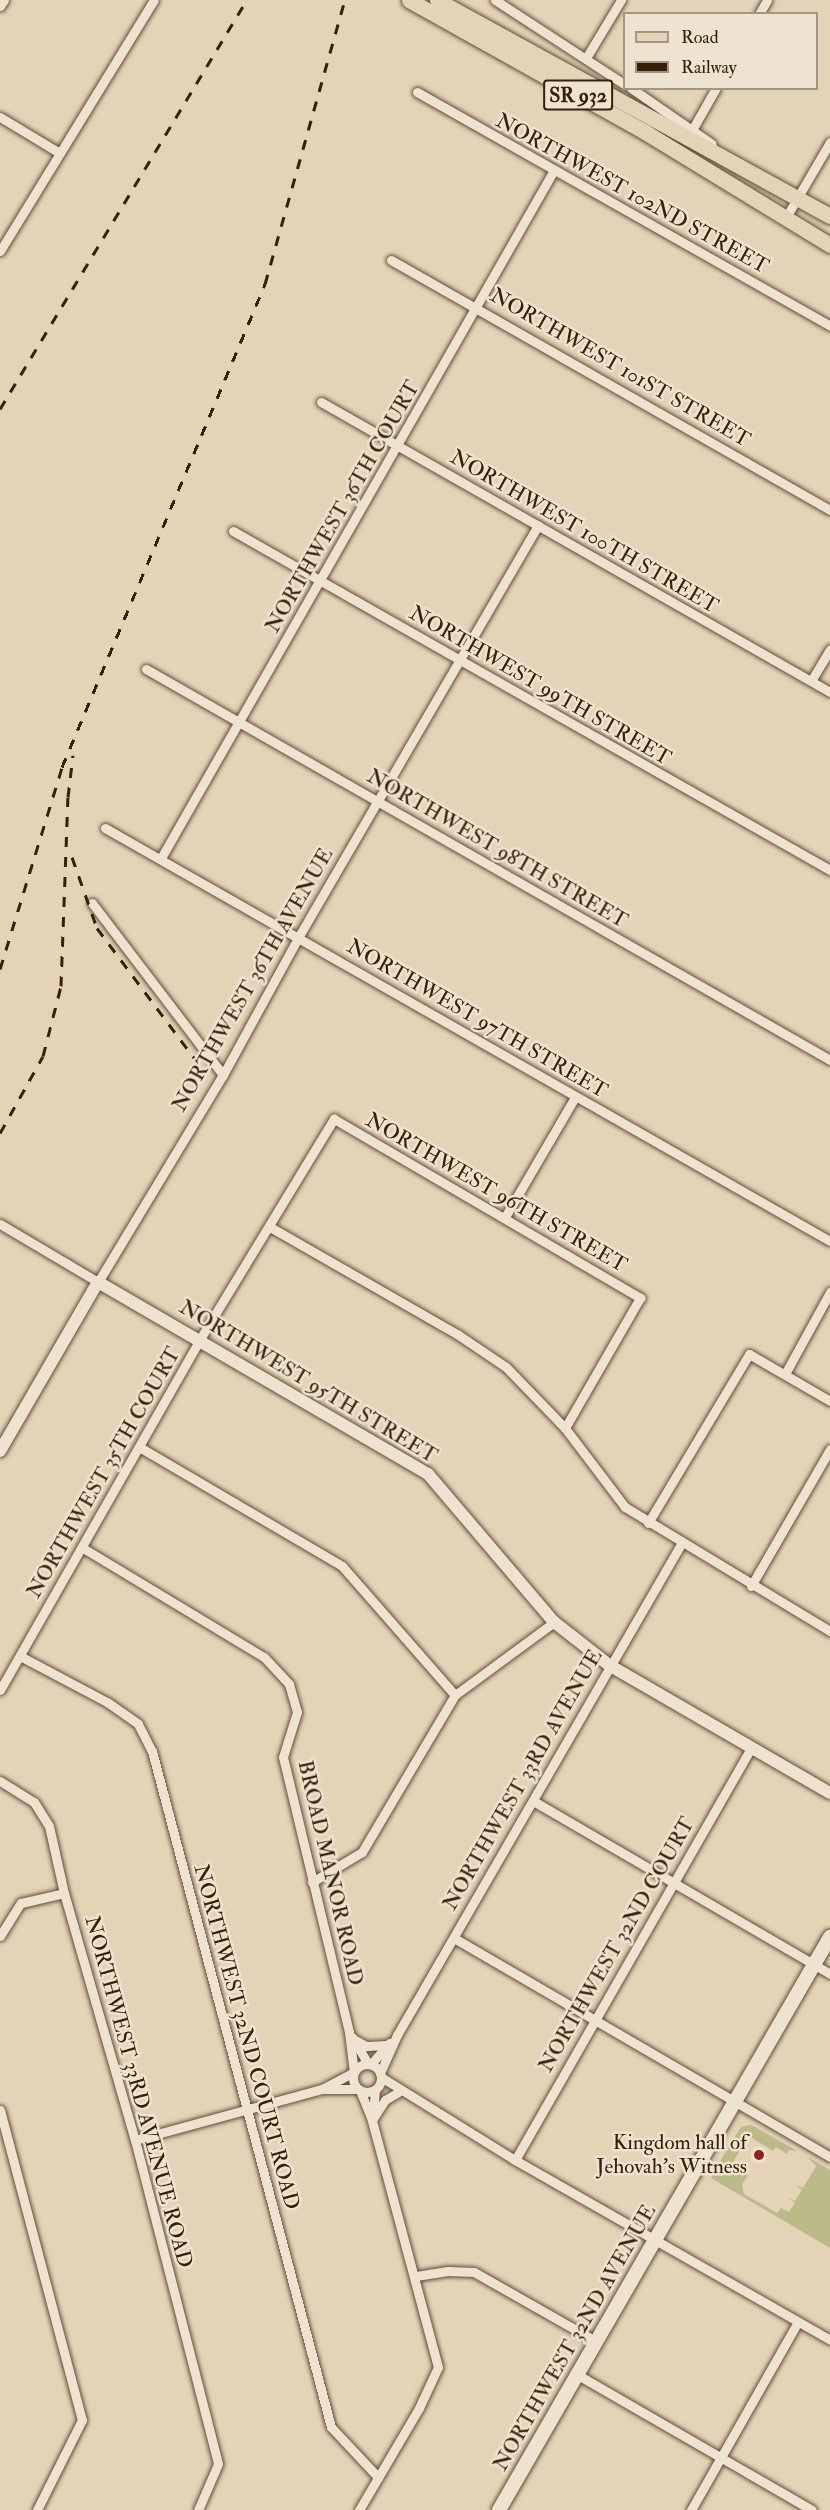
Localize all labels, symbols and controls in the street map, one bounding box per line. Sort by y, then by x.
legend [623,12,818,90]
text: Road [681,26,719,49]
text: Railway [681,56,737,79]
road number: SR 932 [542,78,614,112]
street label: NORTHWEST 102ND STREET [491,108,773,280]
street label: NORTHWEST 101ST STREET [485,283,755,453]
street label: NORTHWEST 36TH COURT [260,376,426,638]
street label: NORTHWEST 100TH STREET [446,445,722,619]
street label: NORTHWEST 99TH STREET [405,601,675,771]
street label: NORTHWEST 98TH STREET [362,764,632,934]
street label: NORTHWEST 36TH AVENUE [167,844,339,1116]
street label: NORTHWEST 97TH STREET [342,934,612,1104]
street label: NORTHWEST 96TH STREET [361,1108,631,1278]
street label: NORTHWEST 95TH STREET [175,1295,441,1469]
street label: NORTHWEST 35TH COURT [22,1343,186,1603]
street label: NORTHWEST 33RD AVENUE [438,1645,608,1915]
street label: BROAD MANOR ROAD [292,1758,368,1988]
street label: NORTHWEST 32ND COURT [534,1813,700,2077]
street label: NORTHWEST 32ND COURT ROAD [188,1862,304,2212]
street label: NORTHWEST 33RD AVENUE ROAD [79,1913,197,2271]
place label: Kingdom hall of Jehovah's Witness [596,2130,747,2180]
marker: Kingdom hall of Jehovah's Witness [752,2148,766,2162]
street label: NORTHWEST 32ND AVENUE [488,2200,662,2476]

